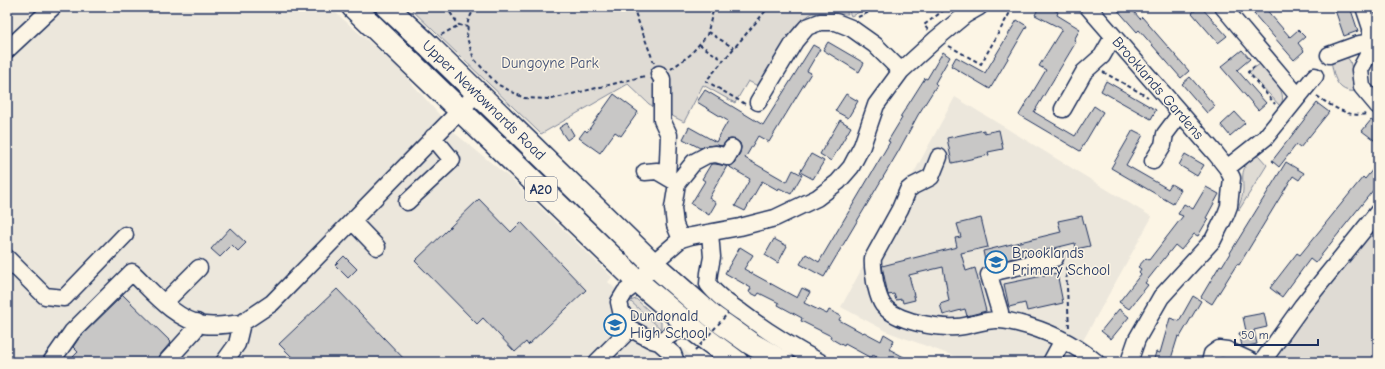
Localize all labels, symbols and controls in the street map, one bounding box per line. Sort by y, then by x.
street label: Brooklands Gardens [1108,33,1208,143]
street label: Upper Newtownards Road [418,36,550,164]
park label: Dungoyne Park [501,54,599,72]
road number: A20 [525,177,557,201]
place label: Brooklands Primary School [1012,244,1110,279]
school or university icon: Brooklands Primary School [983,249,1009,275]
place label: Dundonald High School [630,307,708,342]
school or university icon: Dundonald High School [602,312,628,338]
scale bar [1235,321,1318,347]
text: 50 m [1241,328,1269,342]

